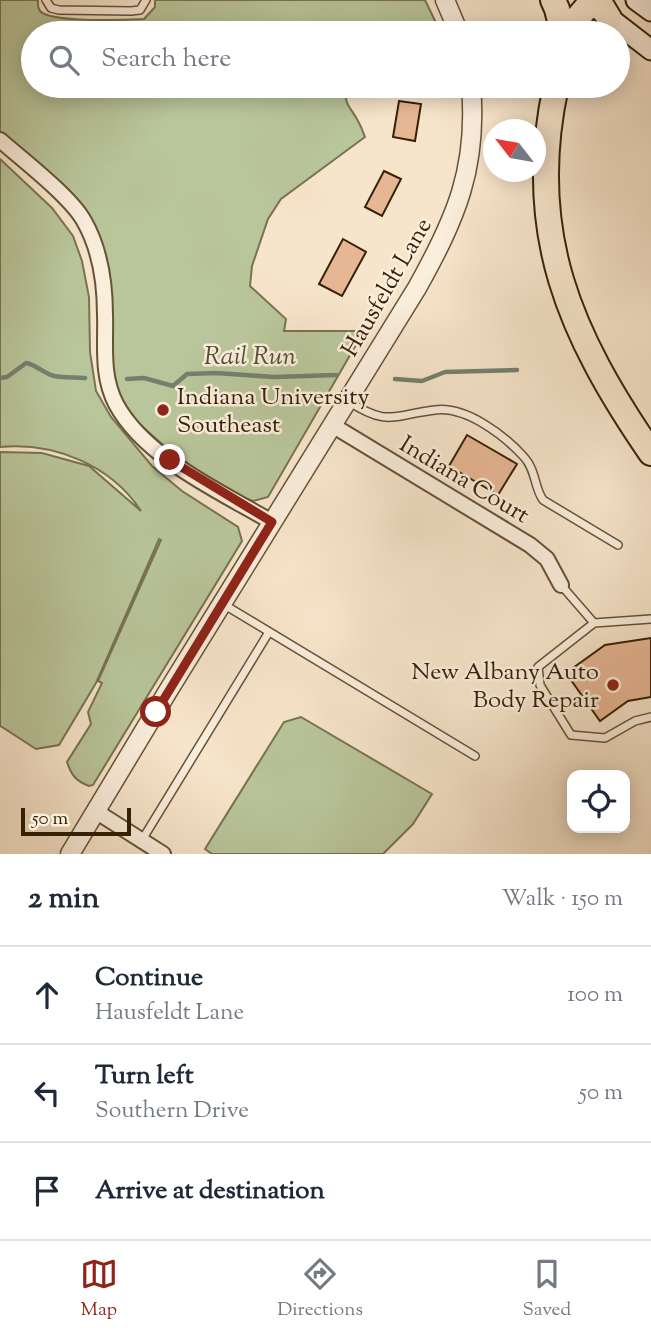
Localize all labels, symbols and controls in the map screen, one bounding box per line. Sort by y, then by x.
search box [21,21,630,98]
icon: search [45,41,83,79]
text: Search here [101,41,231,78]
north arrow [483,119,546,182]
street label: Hausfeldt Lane [334,212,441,364]
water label: Rail Run [204,339,296,376]
place label: Indiana University Southeast [177,381,369,443]
marker: Indiana University Southeast [155,402,171,418]
street label: Indiana Court [392,428,535,533]
route end [154,444,185,475]
place label: New Albany Auto Body Repair [411,656,599,718]
marker: New Albany Auto Body Repair [605,677,621,693]
route start [140,696,171,727]
map controls [567,770,630,833]
button: locate [567,770,630,833]
scale bar [21,805,131,837]
text: 50 m [32,806,68,833]
text: 2 min [28,878,100,921]
text: Walk · 150 m [502,883,623,916]
text: Continue [95,960,203,997]
icon: ahead [28,976,66,1014]
text: 100 m [567,979,623,1012]
text: Hausfeldt Lane [95,997,244,1030]
text: Turn left [95,1058,194,1095]
icon: left [28,1074,66,1112]
text: 50 m [579,1077,623,1110]
text: Southern Drive [95,1095,249,1128]
icon: arrive [28,1172,66,1210]
text: Arrive at destination [95,1173,325,1210]
tab: Map [80,1255,118,1324]
tab: Directions [277,1255,363,1324]
tab: Saved [522,1255,571,1324]

